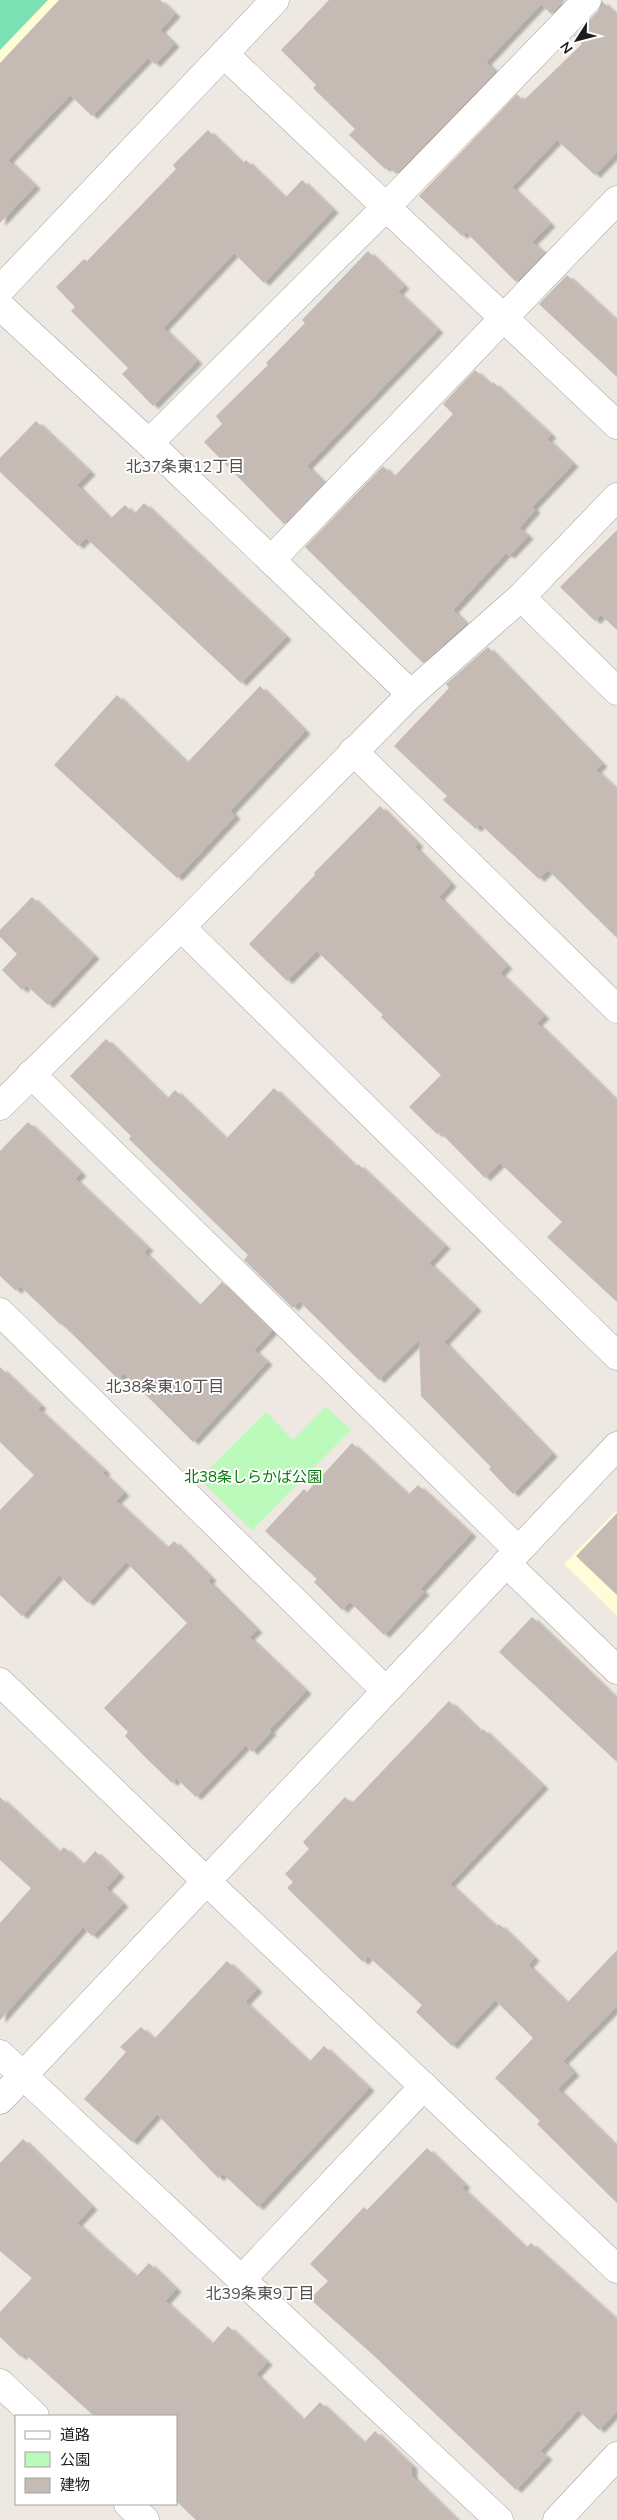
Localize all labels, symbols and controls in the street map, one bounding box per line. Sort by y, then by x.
north arrow [552,15,602,65]
text: N [556,38,578,57]
district label: 北37条東12丁目 [126,456,244,478]
district label: 北38条東10丁目 [106,1376,224,1398]
park label: 北38条しらかば公園 [184,1467,322,1487]
district label: 北39条東9丁目 [206,2283,314,2305]
legend [15,2415,178,2505]
text: 道路 [60,2425,90,2445]
text: 公園 [60,2450,90,2470]
text: 建物 [60,2475,90,2495]

